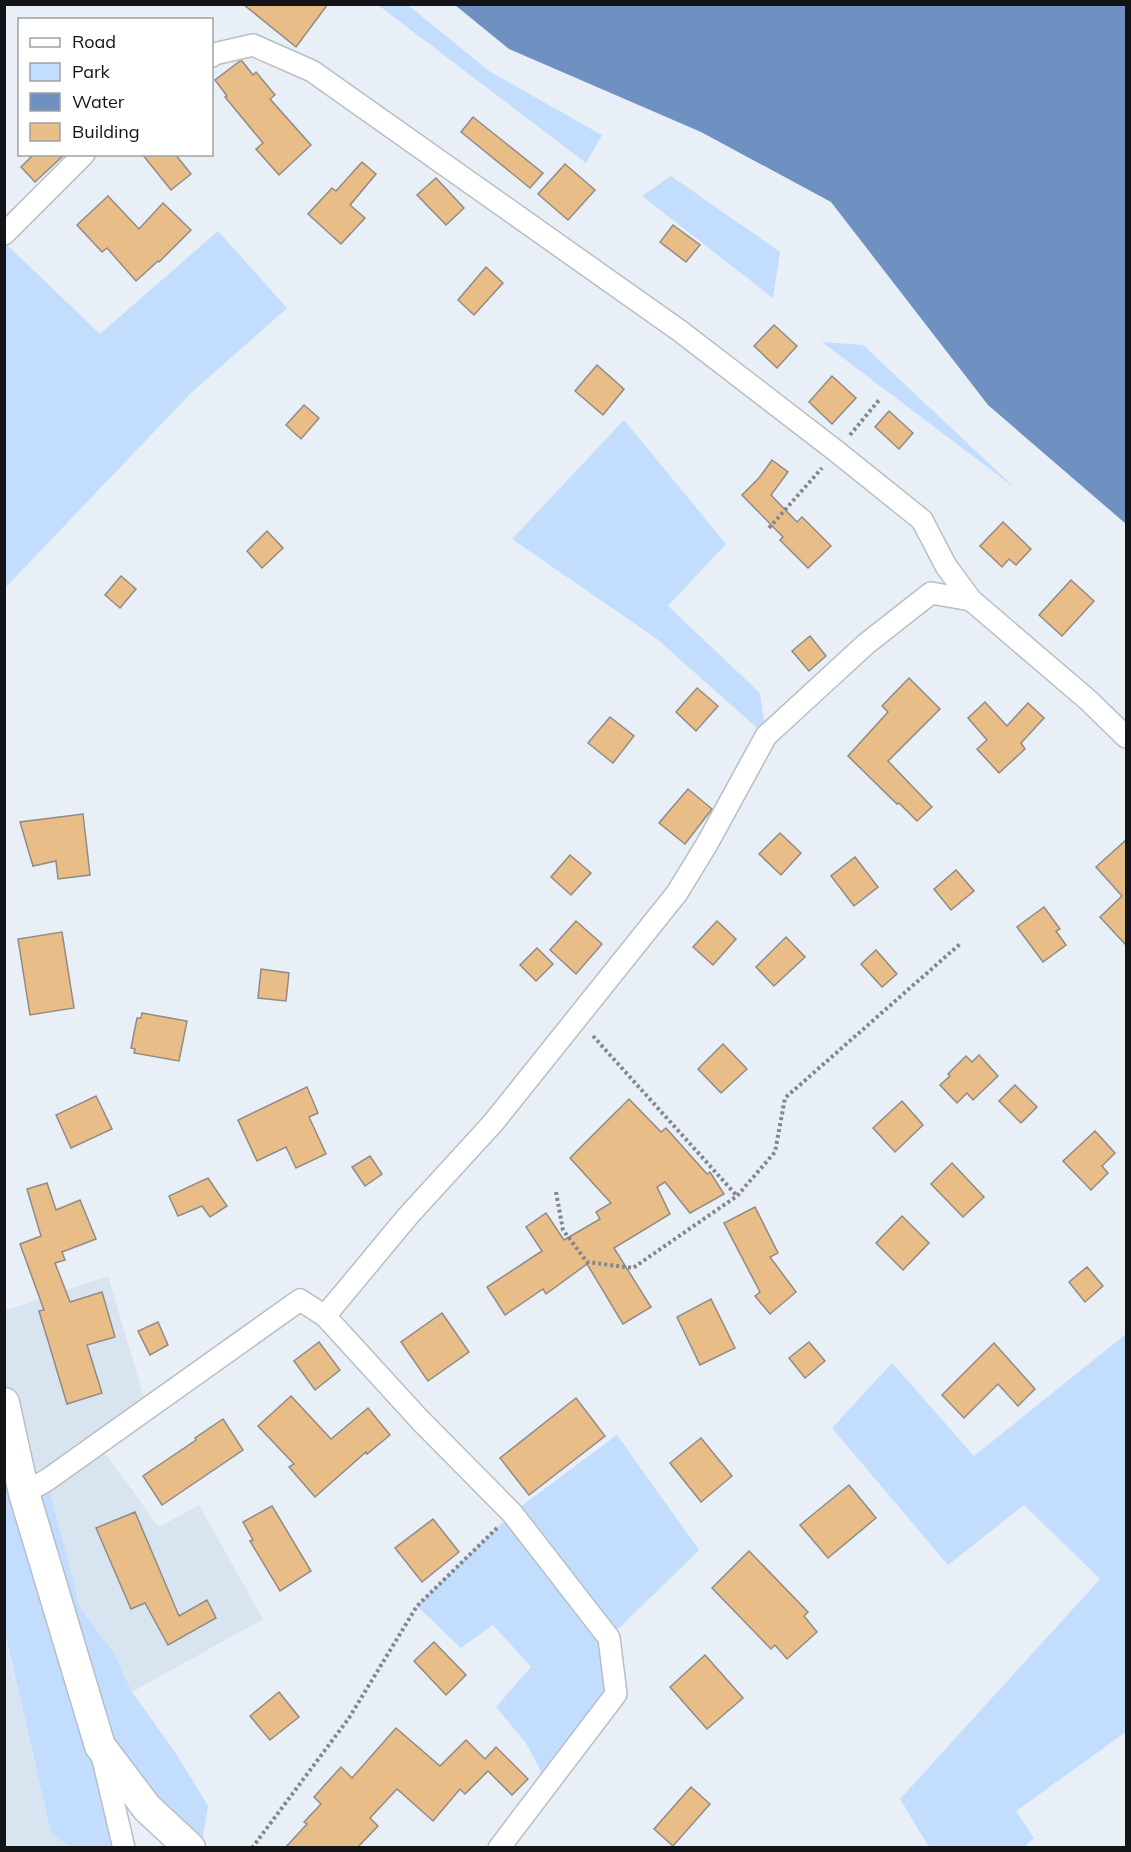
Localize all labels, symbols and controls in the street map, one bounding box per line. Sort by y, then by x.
legend [18,18,213,156]
text: Road [72,30,116,53]
text: Park [72,60,111,83]
text: Water [72,90,125,113]
text: Building [72,120,140,143]

